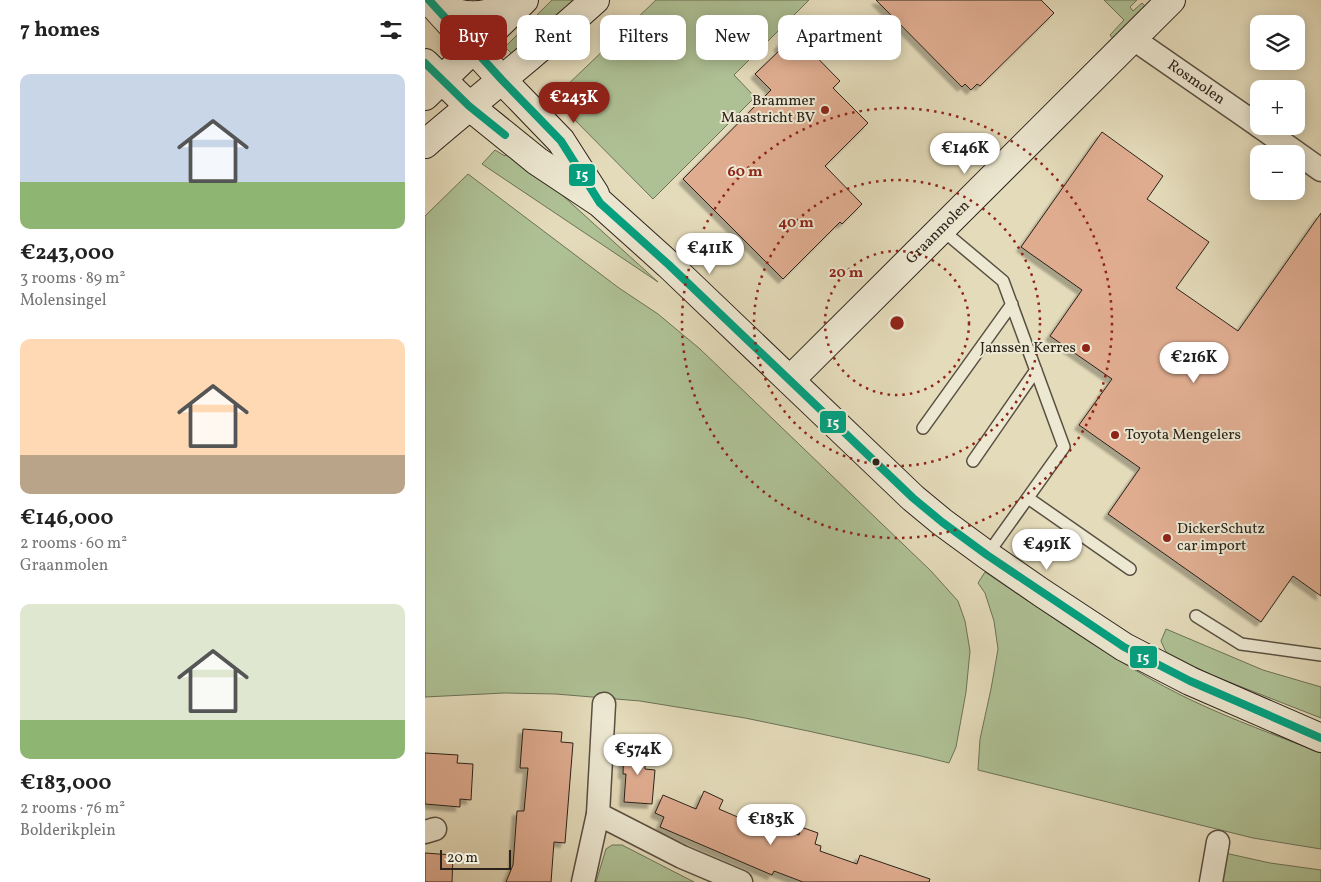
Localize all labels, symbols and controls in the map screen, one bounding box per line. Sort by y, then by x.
chip: Buy [440,15,507,60]
chip: Rent [517,15,590,60]
chip: Filters [600,15,686,60]
chip: New [696,15,768,60]
chip: Apartment [778,15,901,60]
map controls [1250,15,1305,200]
button: layers [1250,15,1305,70]
text: 7 homes [20,16,100,45]
icon: filters [377,16,405,44]
street label: Rosmolen [1163,55,1229,110]
button: + [1250,80,1305,135]
pin: €243K [539,82,609,124]
text: €243K [550,87,598,109]
place label: Brammer Maastricht BV [721,91,815,129]
marker: Brammer Maastricht BV [819,104,831,116]
icon: home [168,106,258,196]
pin: €146K [930,132,1000,175]
text: €146K [941,138,989,160]
button: − [1250,145,1305,200]
text: 60 m [728,162,763,183]
line badge: 15 [568,163,596,187]
text: 15 [576,166,588,185]
street label: Graanmolen [901,196,975,269]
text: 40 m [778,213,814,234]
pin: €411K [675,232,745,275]
text: €411K [687,238,733,260]
text: €243,000 [20,239,114,268]
text: 20 m [829,263,864,284]
text: 3 rooms · 89 m² [20,268,125,290]
text: Molensingel [20,290,107,312]
centre of rings [888,314,906,332]
place label: Janssen Kerres [980,338,1076,359]
marker: Janssen Kerres [1080,342,1092,354]
pin: €216K [1159,342,1229,384]
text: €216K [1171,347,1217,369]
icon: home [168,371,258,461]
line badge: 15 [819,410,847,434]
text: 15 [827,414,839,433]
place label: Toyota Mengelers [1125,425,1241,446]
marker: Toyota Mengelers [1109,429,1121,441]
unlabelled marker [871,457,881,467]
text: €146,000 [20,504,113,533]
place label: DickerSchutz car import [1177,519,1265,557]
pin: €491K [1012,528,1082,571]
marker: DickerSchutz car import [1161,532,1173,544]
text: 2 rooms · 60 m² [20,533,127,555]
text: €491K [1023,534,1071,556]
text: Graanmolen [20,555,108,577]
icon: home [168,636,258,726]
line badge: 15 [1129,645,1158,669]
text: 15 [1137,649,1149,668]
pin: €574K [603,734,673,776]
text: €574K [614,739,662,761]
text: €183,000 [20,769,111,798]
text: 2 rooms · 76 m² [20,798,125,820]
pin: €183K [736,804,806,846]
text: €183K [748,809,794,831]
text: Bolderikplein [20,820,116,842]
scale bar [440,847,511,870]
text: 20 m [447,849,478,868]

